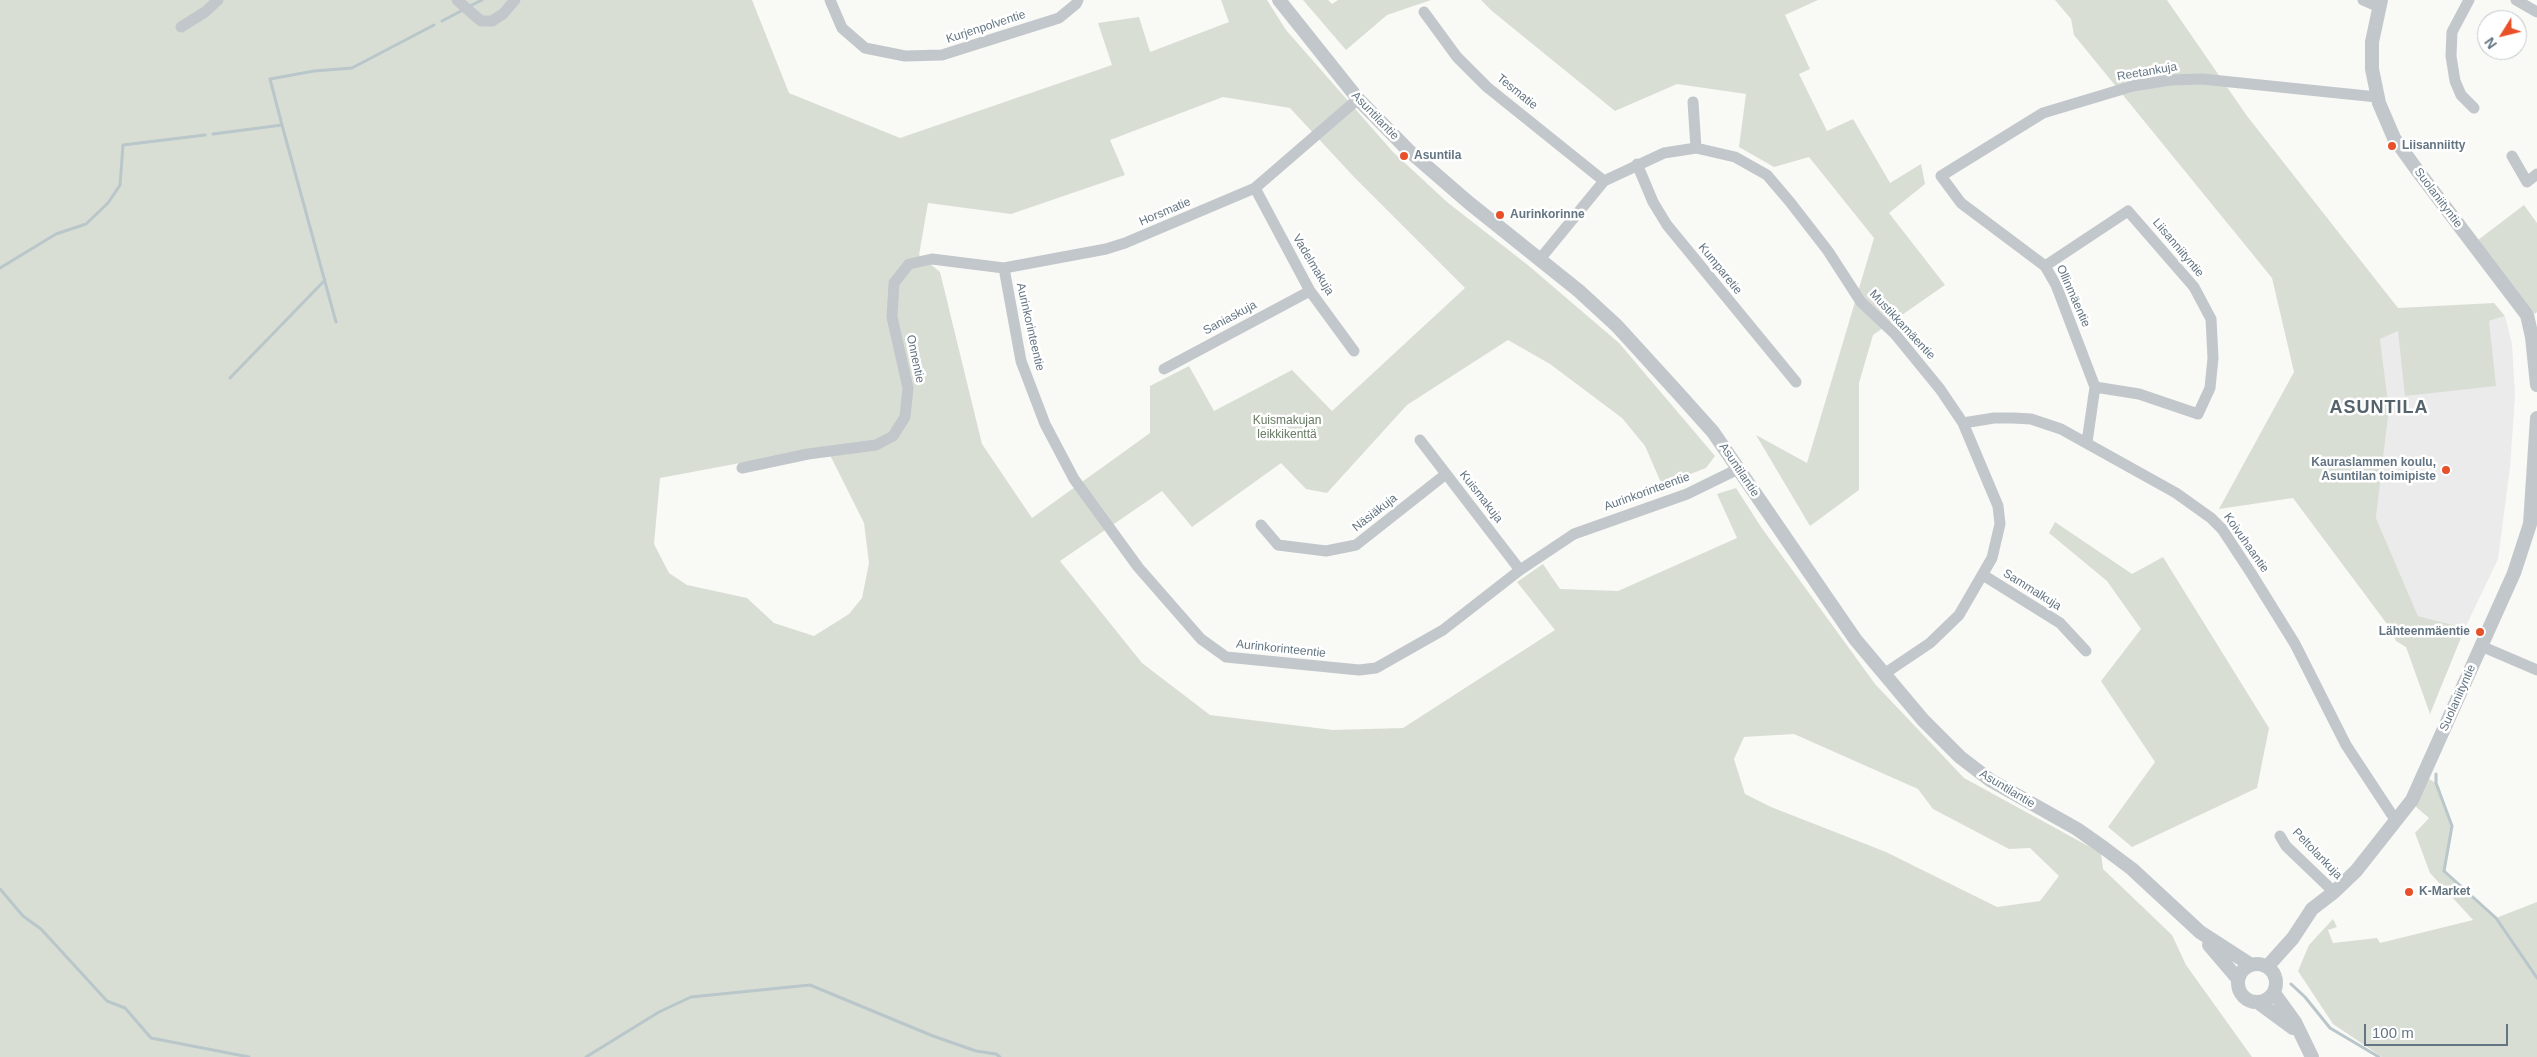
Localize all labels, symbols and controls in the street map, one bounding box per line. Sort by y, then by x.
street label: Kurjenpolventie [944,7,1028,47]
north arrow [2477,10,2527,60]
text: N [2481,34,2500,52]
street label: Reetankuja [2116,60,2178,84]
street label: Tesmatie [1494,71,1540,113]
street label: Asuntilantie [1348,89,1402,143]
place label: Liisanniitty [2402,139,2465,153]
marker: Liisanniitty [2386,140,2398,152]
place label: Asuntila [1414,149,1461,163]
marker: Asuntila [1398,150,1410,162]
street label: Suolaniityntie [2411,165,2465,231]
street label: Horsmatie [1137,195,1193,229]
place label: Aurinkorinne [1510,208,1585,222]
marker: Aurinkorinne [1494,209,1506,221]
street label: Liisanniityntie [2149,216,2207,280]
street label: Vadelmakuja [1289,232,1337,298]
street label: Kumparetie [1695,241,1745,297]
street label: Ollinmäentie [2053,263,2093,329]
street label: Aurinkorinteentie [1013,282,1047,372]
street label: Mustikkamäentie [1866,287,1938,363]
street label: Saniaskuja [1201,298,1259,338]
street label: Onnentie [903,334,927,384]
district label: ASUNTILA [2329,397,2429,419]
park label: Kuismakujan leikkikenttä [1253,414,1321,442]
street label: Asuntilantie [1716,440,1762,500]
place label: Kauraslammen koulu, Asuntilan toimipiste [2311,456,2436,484]
marker: Kauraslammen koulu, Asuntilan toimipiste [2440,464,2452,476]
street label: Kuismakuja [1456,468,1506,526]
street label: Aurinkorinteentie [1602,470,1692,514]
street label: Näsiäkuja [1350,491,1400,535]
street label: Koivuhaantie [2220,510,2272,576]
street label: Sammalkuja [2000,566,2064,614]
place label: Lähteenmäentie [2379,625,2470,639]
marker: Lähteenmäentie [2474,626,2486,638]
street label: Aurinkorinteentie [1235,637,1327,661]
street label: Suolaniityntie [2437,662,2479,734]
street label: Asuntilantie [1977,767,2037,811]
street label: Peltolankuja [2289,825,2345,883]
place label: K-Market [2419,885,2470,899]
marker: K-Market [2403,886,2415,898]
scale bar [2367,1014,2511,1046]
text: 100 m [2372,1024,2414,1041]

